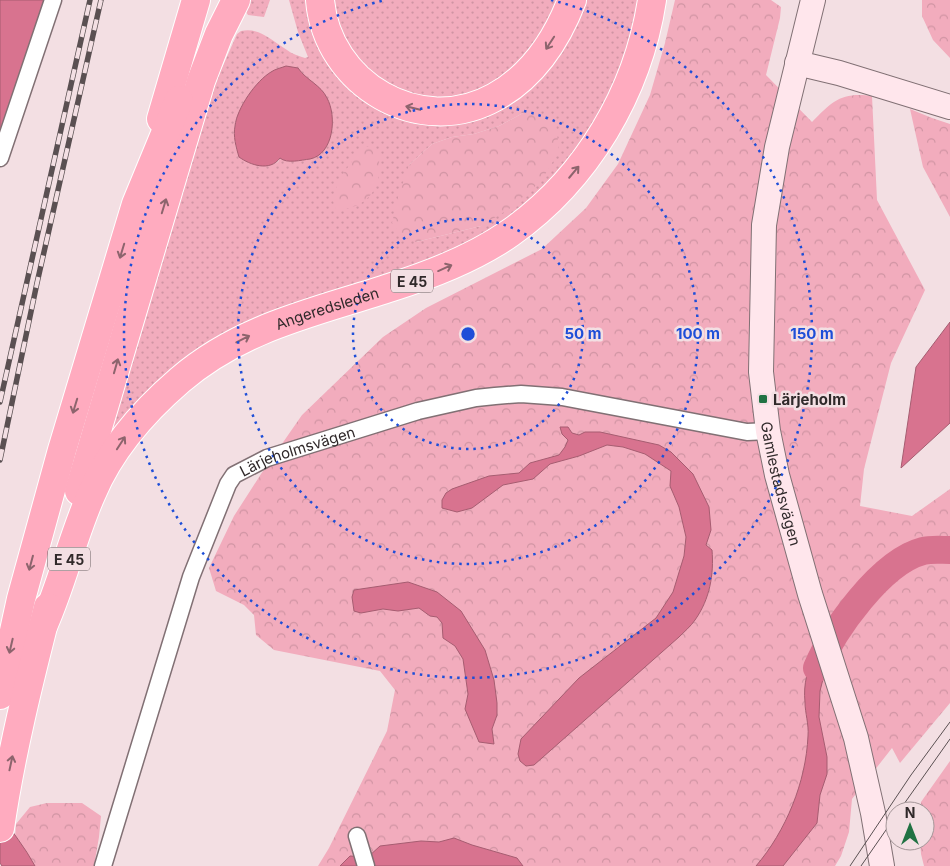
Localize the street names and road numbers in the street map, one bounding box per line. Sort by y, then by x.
road number: E 45 [391,270,433,292]
street label: Angeredsleden [272,282,381,334]
street label: Gamlestadsvägen [757,420,806,548]
street label: Lärjeholmsvägen [236,422,357,480]
road number: E 45 [48,548,90,570]

